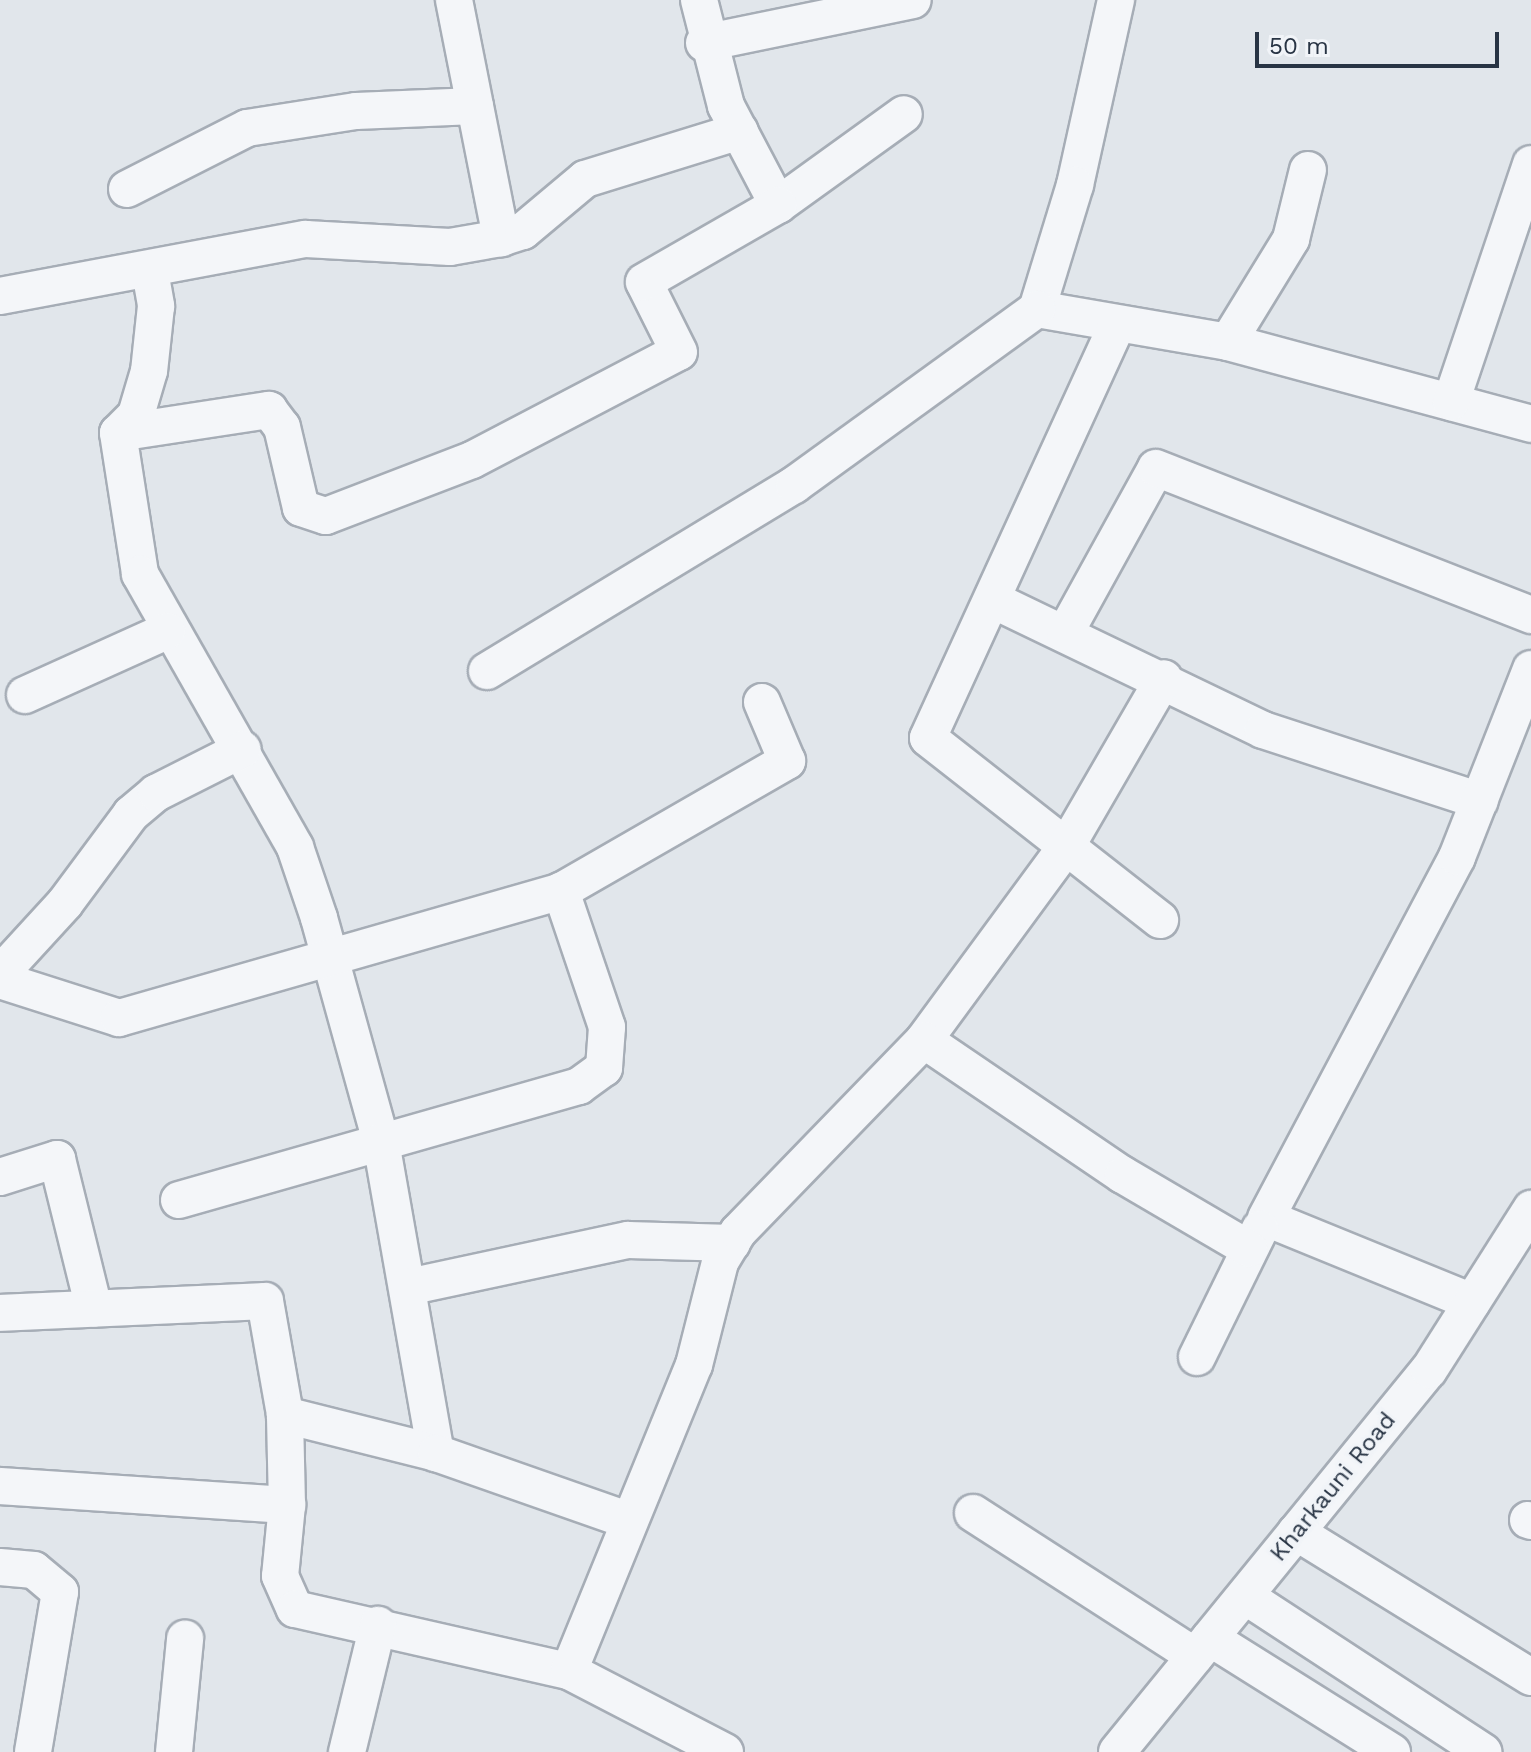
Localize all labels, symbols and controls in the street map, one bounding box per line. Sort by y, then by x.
scale bar [1259,16,1503,66]
text: 50 m [1269,32,1329,60]
street label: Kharkauni Road [1264,1407,1402,1567]

